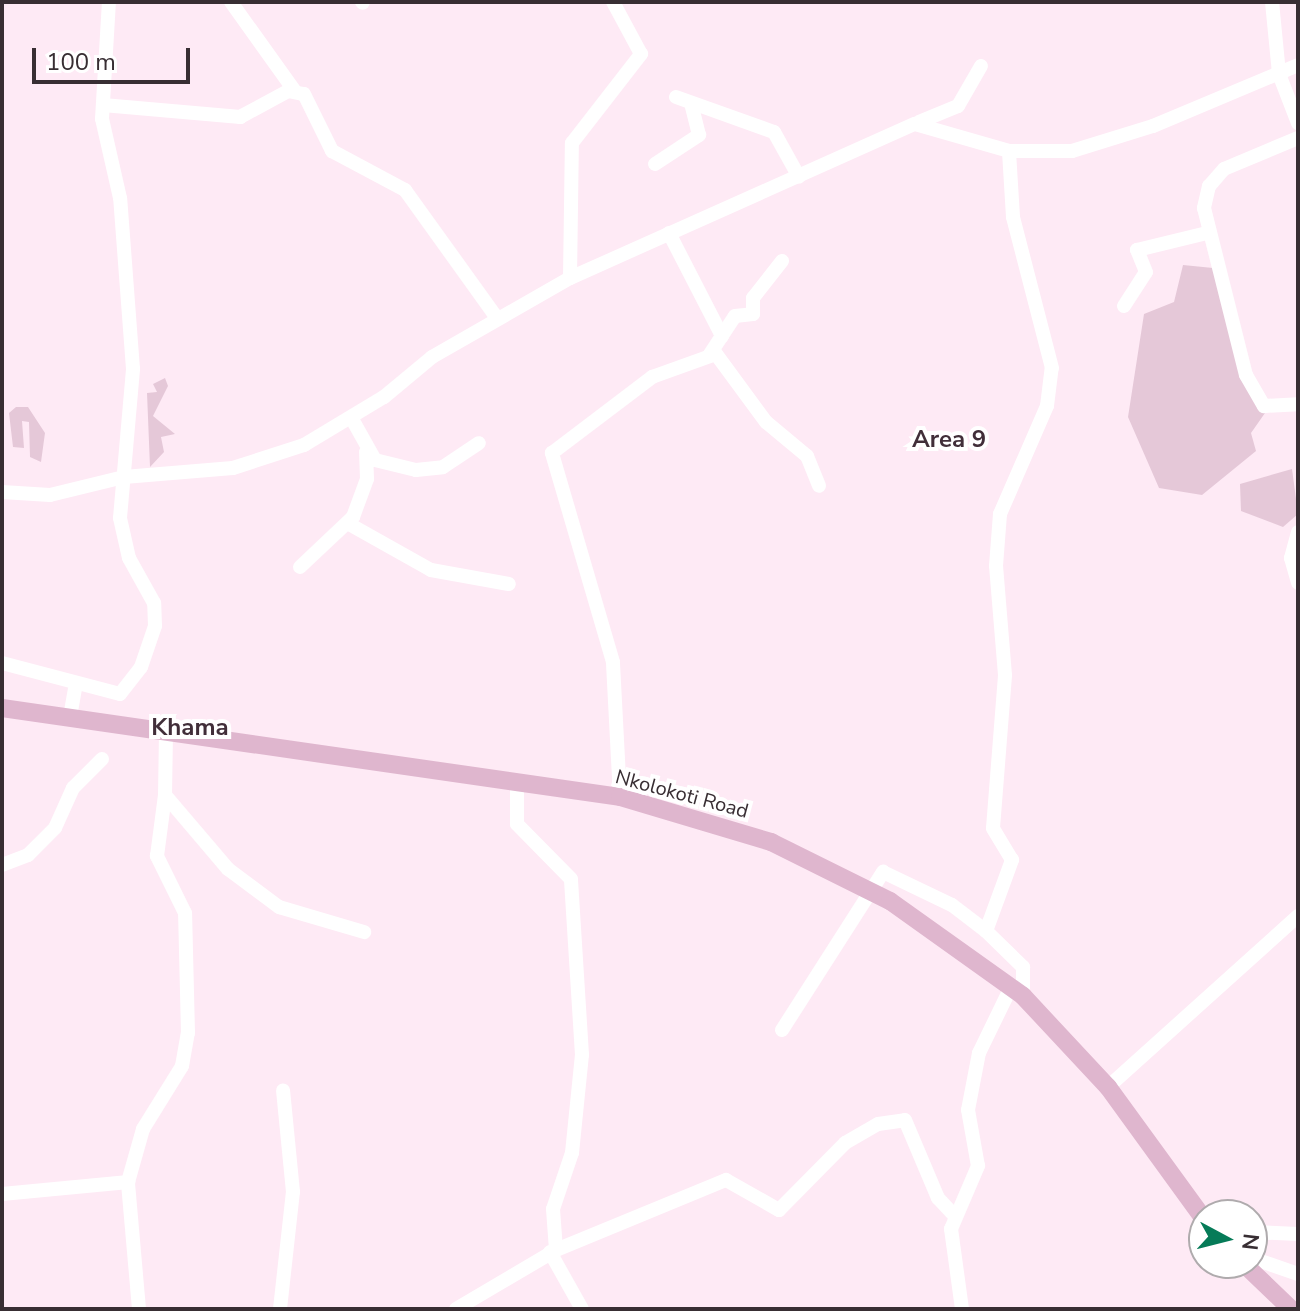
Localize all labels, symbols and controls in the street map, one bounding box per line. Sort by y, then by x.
scale bar [36,32,194,82]
text: 100 m [46,46,116,78]
district label: Area 9 [912,426,986,454]
district label: Khama [151,714,229,742]
street label: Nkolokoti Road [613,765,751,823]
north arrow [1188,1199,1268,1279]
text: N [1234,1232,1266,1252]

